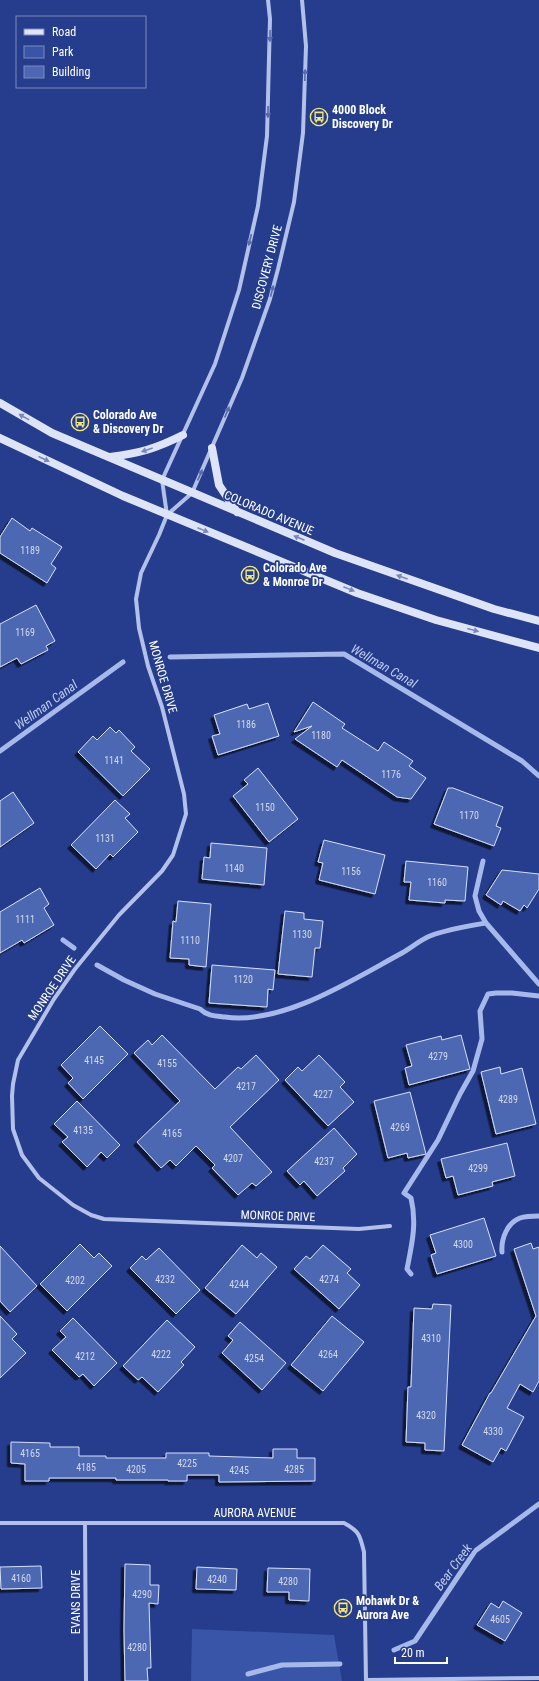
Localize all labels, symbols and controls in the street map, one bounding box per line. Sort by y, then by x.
legend [16,16,146,88]
text: Road [52,25,76,39]
one-way arrow [267,30,273,43]
text: Park [52,45,74,59]
text: Building [52,65,90,79]
one-way arrow [302,68,308,81]
place label: 4000 Block Discovery Dr [332,103,393,131]
one-way arrow [265,106,271,119]
bus stop icon: 4000 Block Discovery Dr [309,107,329,127]
street label: DISCOVERY DRIVE [249,223,285,311]
one-way arrow [247,234,253,247]
one-way arrow [270,285,276,297]
one-way arrow [224,407,230,418]
place label: Colorado Ave & Discovery Dr [93,408,163,436]
bus stop icon: Colorado Ave & Discovery Dr [70,412,90,432]
one-way arrow [18,413,30,420]
one-way arrow [141,448,153,454]
one-way arrow [38,456,50,462]
one-way arrow [197,469,203,481]
street label: COLORADO AVENUE [222,488,316,538]
one-way arrow [198,528,210,534]
one-way arrow [294,535,305,541]
house number: 1189 [20,545,40,556]
place label: Colorado Ave & Monroe Dr [263,561,327,589]
bus stop icon: Colorado Ave & Monroe Dr [240,565,260,585]
one-way arrow [395,574,407,580]
one-way arrow [344,587,356,593]
house number: 1169 [15,627,35,638]
one-way arrow [467,627,479,633]
street label: MONROE DRIVE [146,639,180,715]
water label: Wellman Canal [348,641,421,692]
water label: Wellman Canal [12,677,81,733]
house number: 1186 [236,719,256,730]
house number: 1180 [311,730,331,741]
house number: 1141 [104,755,124,766]
house number: 1176 [381,769,401,780]
house number: 1150 [255,802,275,813]
house number: 1170 [459,810,479,821]
house number: 1131 [95,833,115,844]
house number: 1140 [224,863,244,874]
house number: 1156 [341,866,361,877]
house number: 1160 [427,877,447,888]
house number: 1111 [15,914,35,925]
house number: 1130 [292,929,312,940]
house number: 1110 [180,935,200,946]
street label: MONROE DRIVE [25,953,79,1023]
house number: 1120 [233,974,253,985]
house number: 4279 [428,1051,448,1062]
house number: 4145 [84,1055,104,1066]
house number: 4155 [157,1058,177,1069]
house number: 4217 [236,1081,256,1092]
house number: 4227 [313,1089,333,1100]
house number: 4289 [498,1094,518,1105]
house number: 4269 [390,1122,410,1133]
house number: 4135 [73,1125,93,1136]
house number: 4165 [162,1128,182,1139]
house number: 4207 [223,1153,243,1164]
house number: 4237 [314,1156,334,1167]
house number: 4299 [468,1163,488,1174]
street label: MONROE DRIVE [240,1208,316,1224]
house number: 4300 [453,1239,473,1250]
house number: 4232 [155,1274,175,1285]
house number: 4274 [319,1274,339,1285]
house number: 4202 [65,1275,85,1286]
house number: 4244 [229,1279,249,1290]
house number: 4310 [421,1333,441,1344]
house number: 4222 [151,1349,171,1360]
house number: 4264 [318,1349,338,1360]
house number: 4212 [75,1351,95,1362]
house number: 4254 [244,1353,264,1364]
house number: 4320 [416,1410,436,1421]
house number: 4330 [483,1426,503,1437]
house number: 4165 [20,1448,40,1459]
house number: 4225 [177,1458,197,1469]
house number: 4185 [76,1462,96,1473]
house number: 4205 [126,1464,146,1475]
house number: 4285 [284,1464,304,1475]
house number: 4245 [229,1465,249,1476]
street label: AURORA AVENUE [214,1506,296,1520]
water label: Bear Creek [431,1540,475,1593]
street label: EVANS DRIVE [69,1570,83,1634]
house number: 4160 [11,1573,31,1584]
house number: 4240 [207,1574,227,1585]
house number: 4280 [278,1576,298,1587]
house number: 4290 [132,1589,152,1600]
place label: Mohawk Dr & Aurora Ave [356,1594,419,1622]
bus stop icon: Mohawk Dr & Aurora Ave [333,1598,353,1618]
house number: 4605 [490,1614,510,1625]
scale bar [395,1639,447,1665]
house number: 4280 [127,1642,147,1653]
text: 20 m [401,1646,425,1660]

